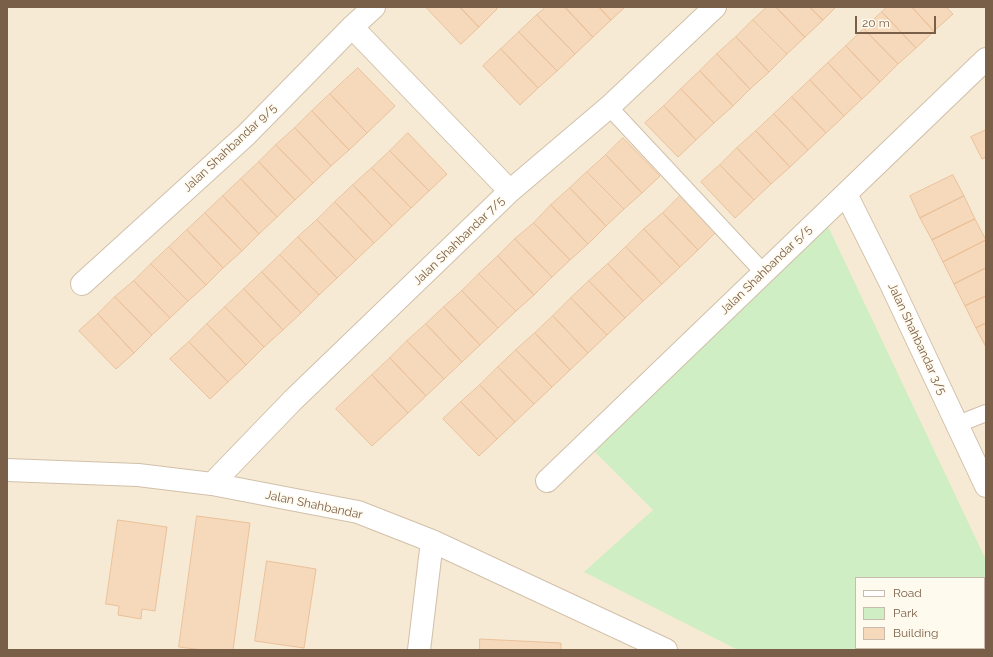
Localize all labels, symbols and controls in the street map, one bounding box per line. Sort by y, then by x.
scale bar [857,8,938,34]
text: 20 m [862,16,890,30]
street label: Jalan Shahbandar 9/5 [180,101,280,195]
street label: Jalan Shahbandar 7/5 [410,194,508,288]
street label: Jalan Shahbandar 5/5 [717,222,815,318]
street label: Jalan Shahbandar 3/5 [885,281,949,397]
street label: Jalan Shahbandar [264,488,364,522]
legend [855,577,985,649]
text: Road [893,586,922,600]
text: Park [893,606,918,620]
text: Building [893,626,939,640]

